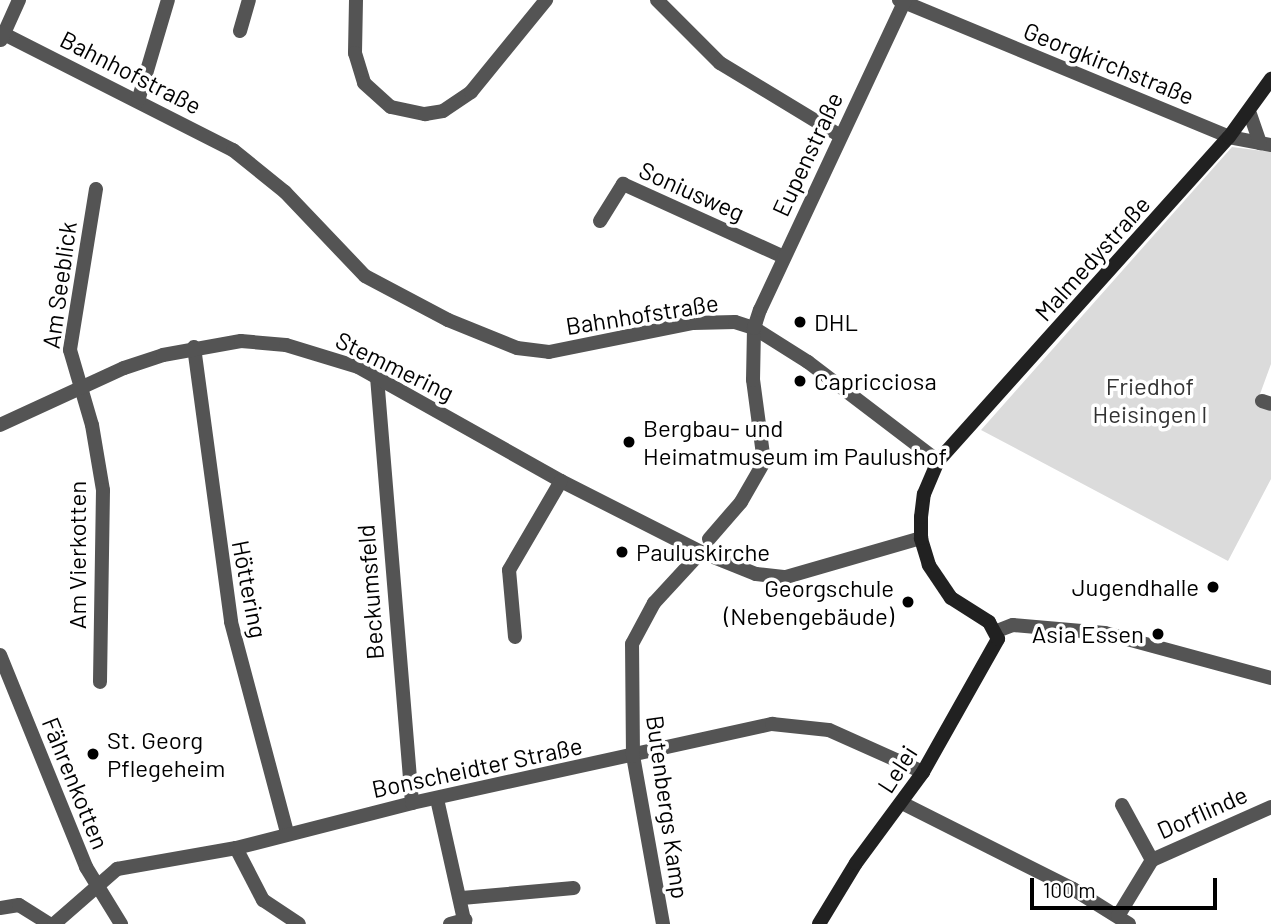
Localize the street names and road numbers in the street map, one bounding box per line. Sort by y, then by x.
street label: Georgkirchstraße [1020,16,1198,110]
street label: Bahnhofstraße [56,24,206,120]
street label: Eupenstraße [766,87,848,221]
street label: Soniusweg [635,155,749,227]
street label: Malmedystraße [1028,190,1156,326]
street label: Am Seeblick [36,220,82,350]
street label: Bahnhofstraße [564,288,720,340]
street label: Stemmering [331,325,459,407]
street label: Am Vierkotten [63,481,91,629]
street label: Beckumsfeld [351,523,389,661]
street label: Höttering [226,538,274,640]
street label: Fährenkotten [36,713,116,853]
street label: Butenbergs Kamp [641,713,695,901]
street label: Bonscheidter Straße [369,731,585,803]
street label: Lelei [871,740,923,798]
street label: Dorflinde [1153,779,1251,845]

